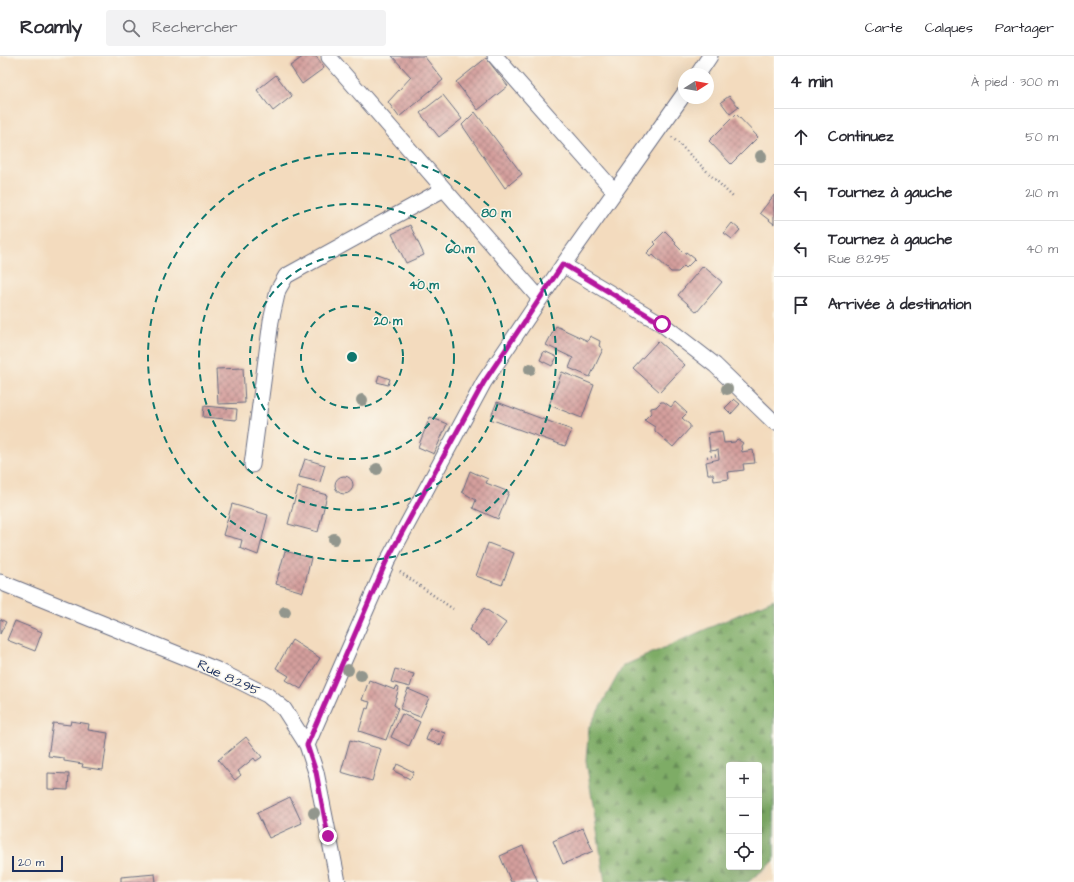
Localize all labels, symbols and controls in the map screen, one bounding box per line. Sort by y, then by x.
search box [106,10,386,46]
text: Roamly [20,14,82,41]
icon: search [120,17,142,39]
text: Rechercher [152,17,238,38]
text: Carte [865,18,903,38]
text: Calques [925,18,973,38]
text: Partager [995,18,1054,38]
north arrow [678,68,714,104]
text: 4 min [790,70,833,94]
text: À pied · 300 m [971,73,1058,91]
icon: ahead [790,126,812,148]
text: Continuez [828,126,894,147]
text: 50 m [1025,128,1058,146]
icon: left [790,182,812,204]
text: Tournez à gauche [828,182,952,203]
text: 210 m [1025,184,1058,202]
text: 80 m [481,205,511,222]
text: Tournez à gauche [828,229,952,250]
icon: left [790,238,812,260]
text: 40 m [1026,240,1058,258]
text: 60 m [445,241,475,258]
text: Rue 8.295 [828,250,890,268]
text: 40 m [409,277,440,294]
icon: arrive [790,294,812,316]
text: Arrivée à destination [828,294,971,315]
text: 20 m [373,313,403,330]
route start [653,315,671,333]
centre of rings [345,350,359,364]
street label: Rue 8.295 [194,655,263,701]
map controls [726,762,762,870]
button: + [726,762,762,798]
button: − [726,798,762,834]
route end [319,827,337,845]
button: locate [726,834,762,870]
scale bar [12,854,63,873]
text: 20 m [18,855,44,870]

